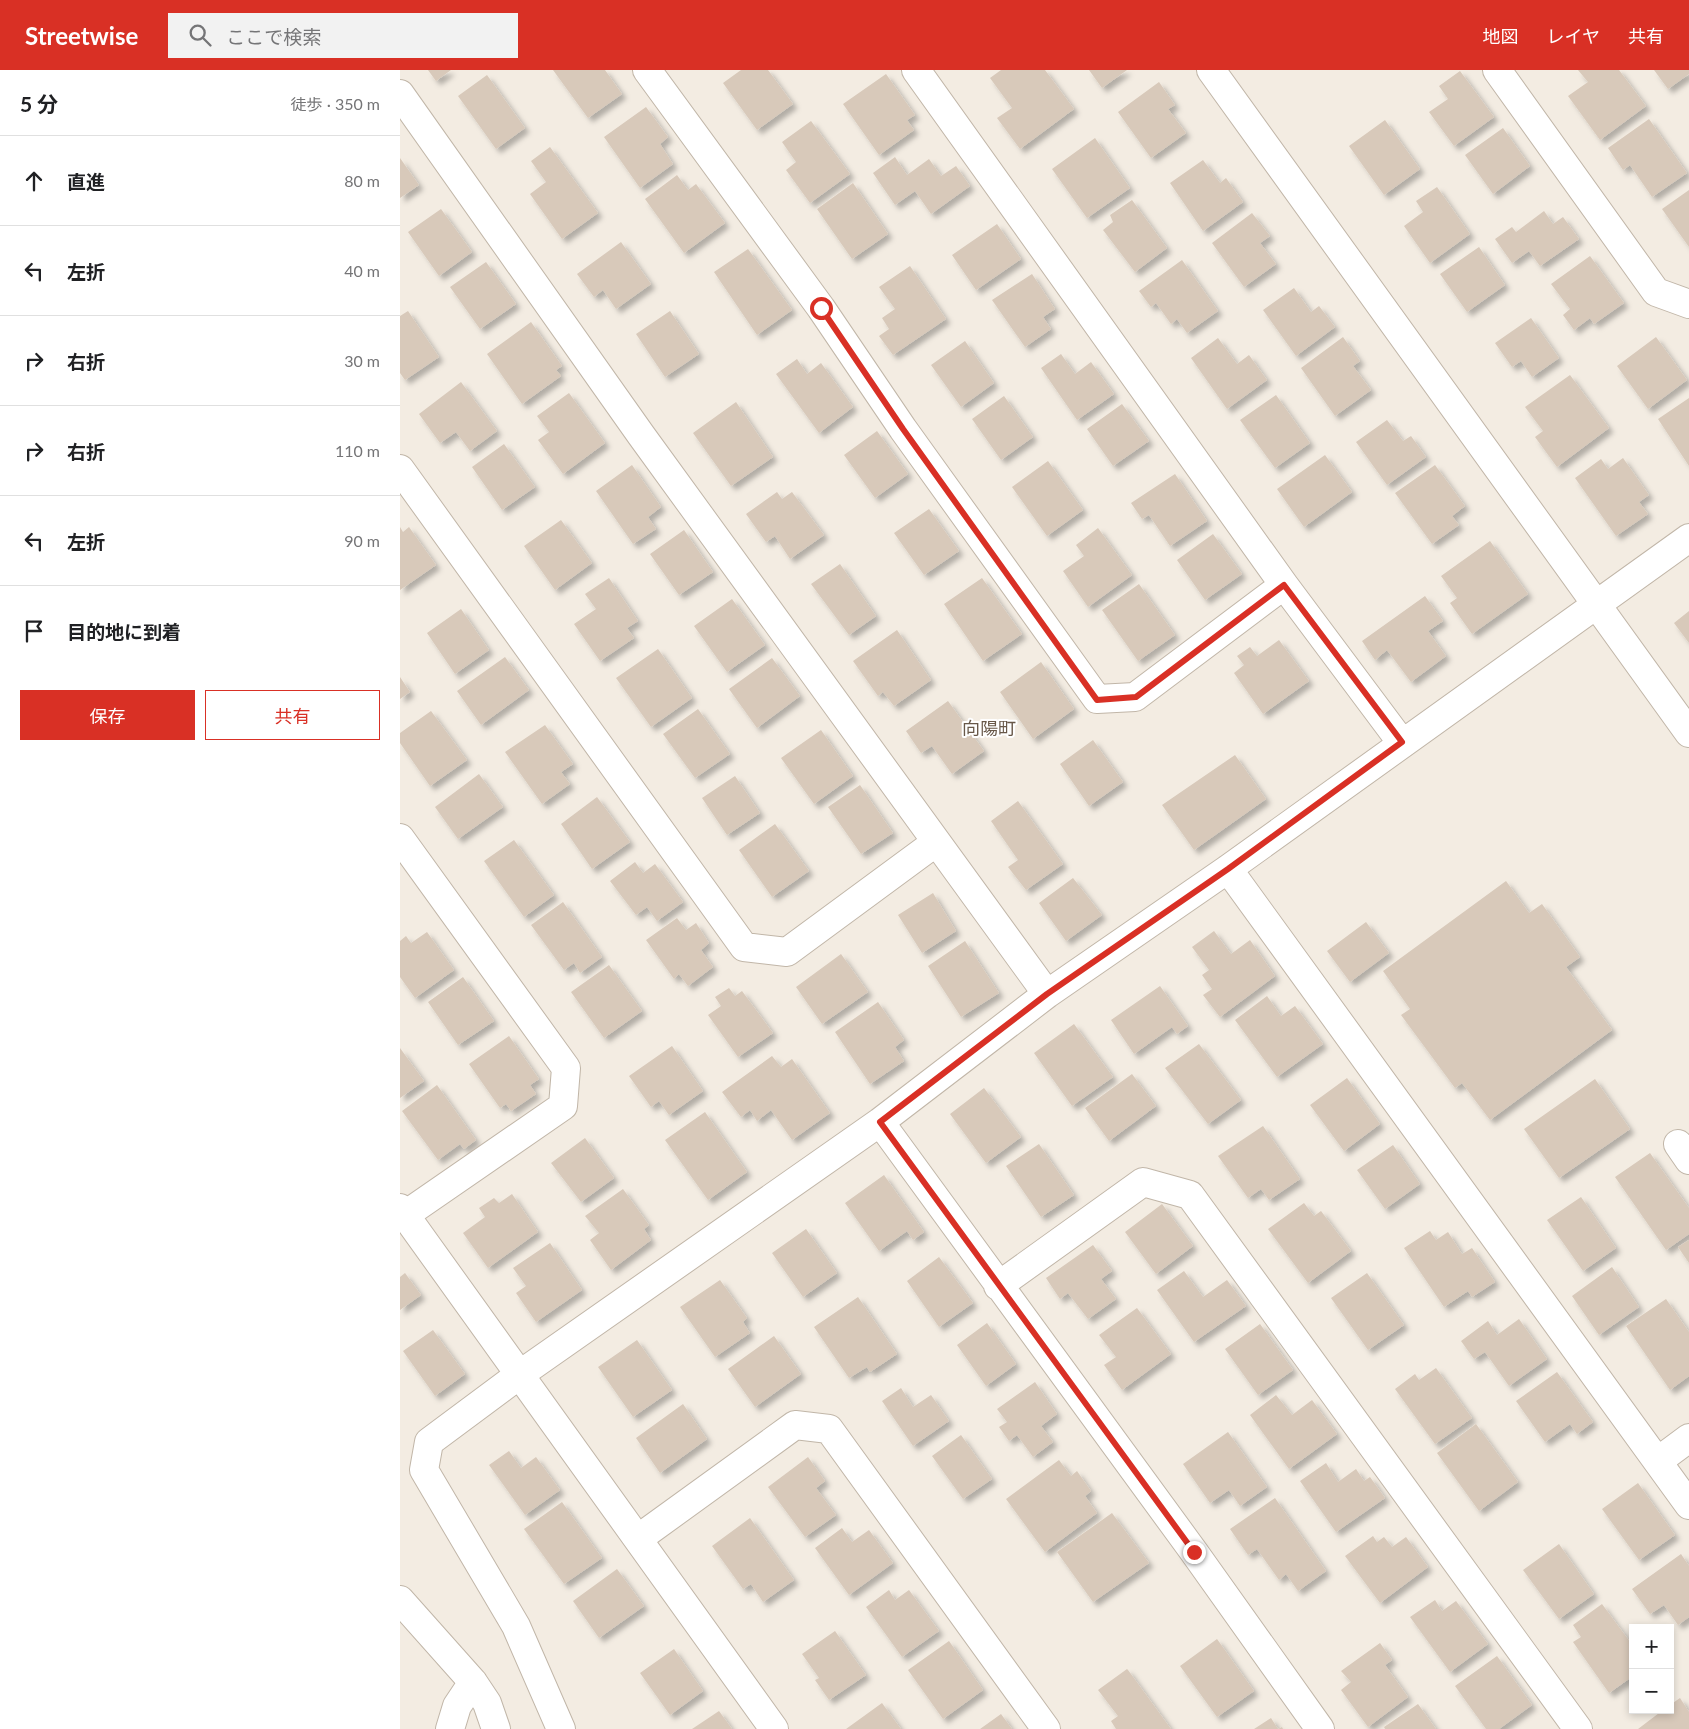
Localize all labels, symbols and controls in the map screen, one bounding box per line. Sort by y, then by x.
search box [168,13,518,58]
text: Streetwise [25,21,138,50]
icon: search [186,21,214,49]
text: ここで検索 [226,25,321,48]
text: 地図 [1483,25,1519,47]
text: レイヤ [1547,25,1600,47]
text: 共有 [1628,25,1664,47]
text: 5 分 [20,91,58,116]
text: 徒歩 · 350 m [291,94,380,113]
icon: ahead [20,167,48,195]
text: 直進 [67,170,105,193]
text: 80 m [344,171,380,190]
icon: left [20,257,48,285]
text: 左折 [67,260,105,283]
text: 40 m [344,261,380,280]
route start [810,297,833,320]
icon: right [20,347,48,375]
text: 右折 [67,350,105,373]
text: 30 m [344,351,380,370]
icon: right [20,437,48,465]
text: 右折 [67,440,105,463]
text: 110 m [335,441,380,460]
icon: left [20,527,48,555]
text: 左折 [67,530,105,553]
text: 90 m [344,531,380,550]
icon: arrive [20,617,48,645]
text: 目的地に到着 [67,620,181,643]
button: 保存 [20,690,195,740]
button: 共有 [205,690,380,740]
district label: 向陽町 [962,717,1016,739]
route end [1183,1541,1206,1564]
map controls [1629,1624,1674,1714]
button: + [1629,1624,1674,1669]
button: − [1629,1669,1674,1714]

